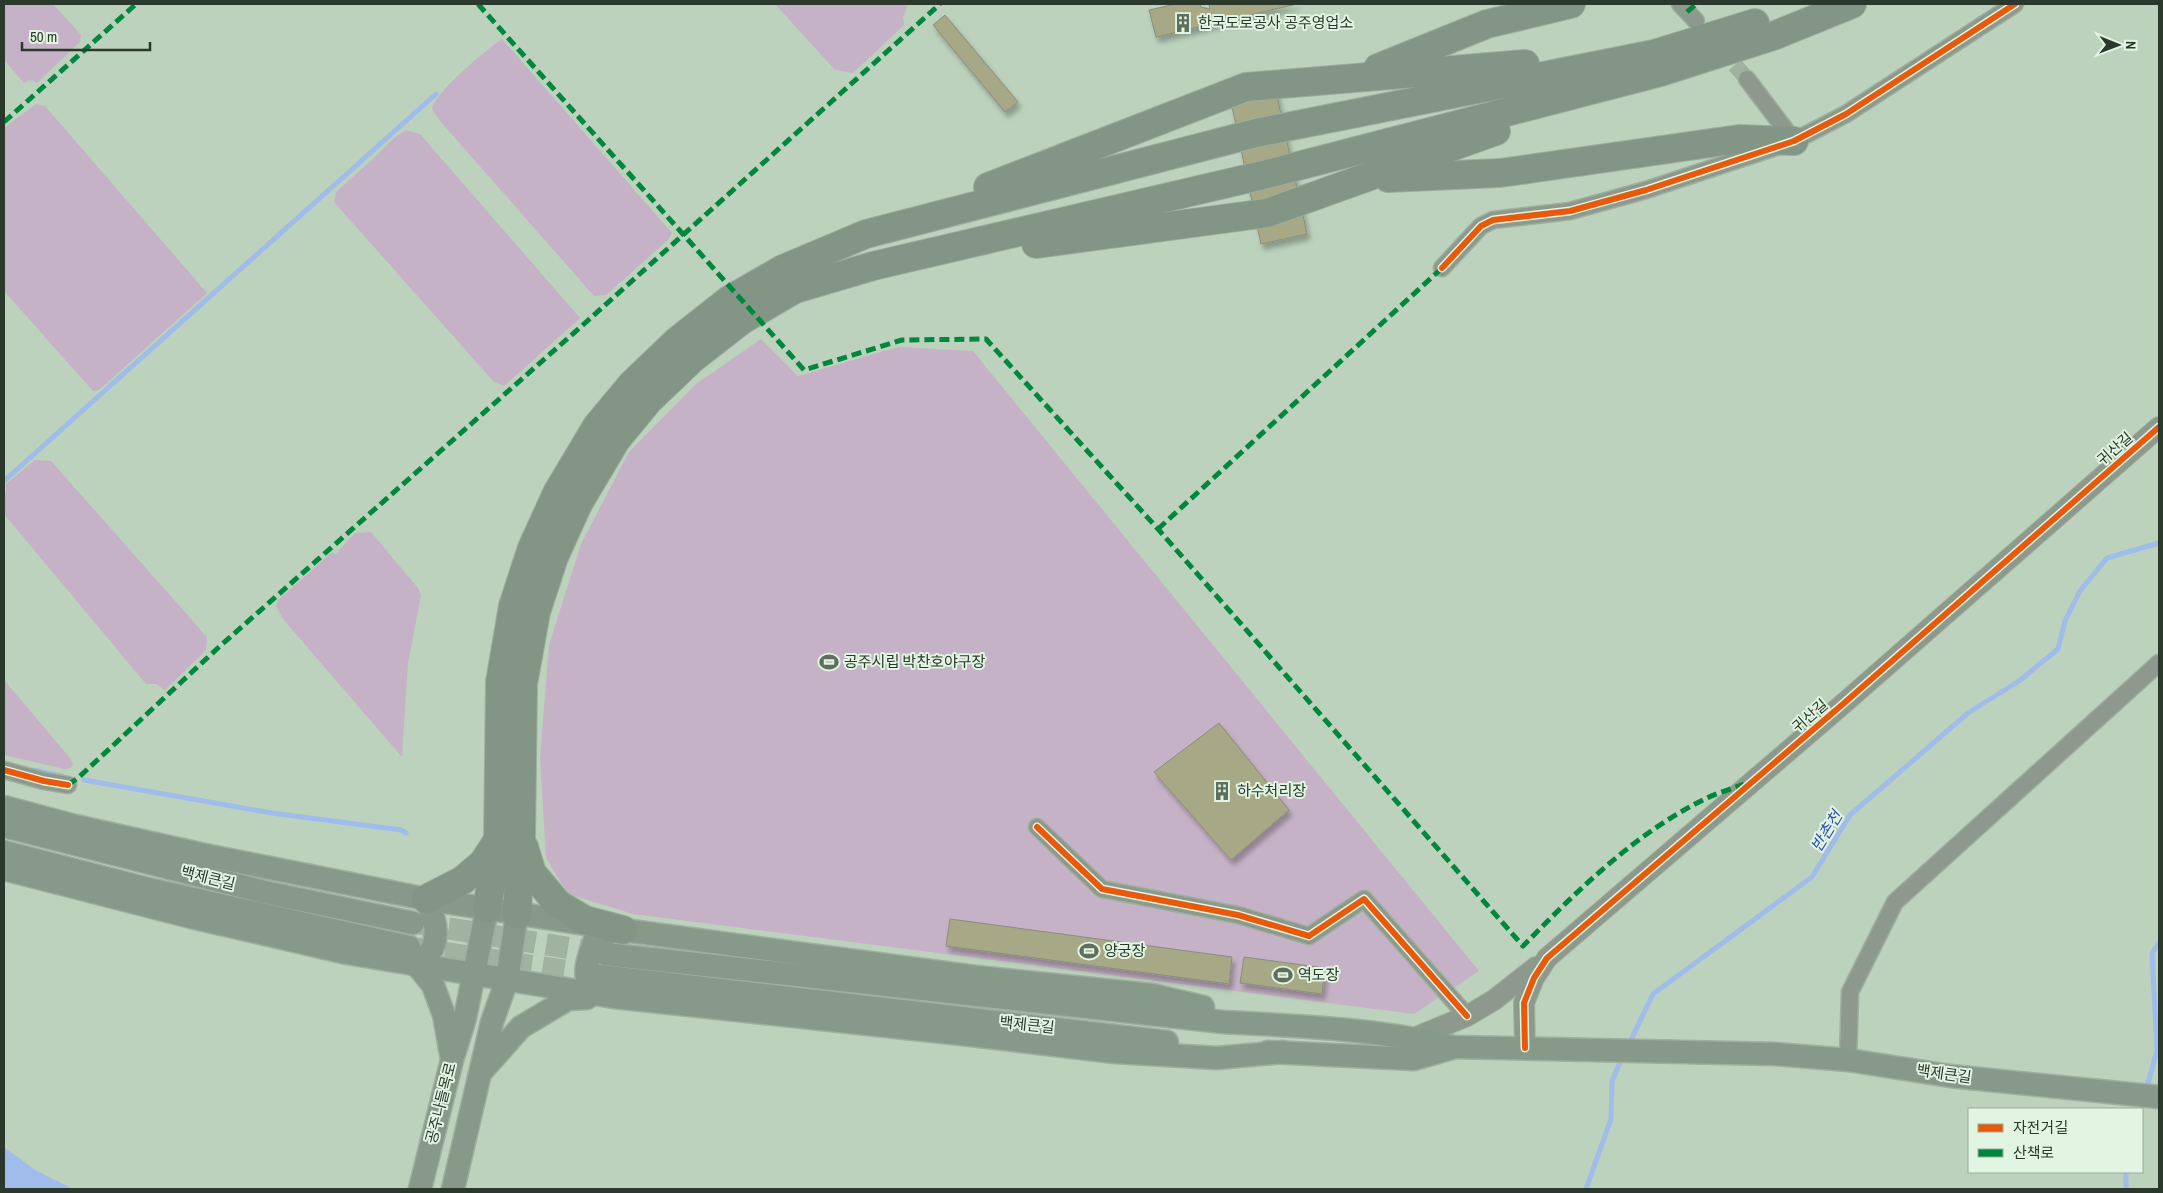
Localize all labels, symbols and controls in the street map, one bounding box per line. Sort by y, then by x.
building icon: 한국도로공사 공주영업소 [1172,12,1194,34]
place label: 한국도로공사 공주영업소 [1198,12,1353,33]
scale bar [22,20,150,52]
north arrow [2093,20,2143,70]
text: 50 m [30,26,57,47]
text: N [2122,41,2140,50]
street label: 귀산길 [2092,427,2137,470]
sports icon: 공주시립 박찬호야구장 [818,651,840,673]
place label: 공주시립 박찬호야구장 [844,651,986,672]
street label: 귀산길 [1787,694,1832,737]
building icon: 하수처리장 [1211,780,1233,802]
place label: 하수처리장 [1237,780,1306,801]
water label: 반촌천 [1805,805,1848,856]
street label: 백제큰길 [179,861,237,894]
sports icon: 양궁장 [1078,940,1100,962]
place label: 양궁장 [1104,940,1146,961]
sports icon: 역도장 [1272,964,1294,986]
place label: 역도장 [1298,964,1340,985]
street label: 백제큰길 [999,1011,1056,1038]
street label: 백제큰길 [1915,1059,1973,1088]
street label: 공주나들목로 [420,1060,461,1146]
legend [1968,1108,2143,1173]
text: 자전거길 [2013,1117,2068,1138]
text: 산책로 [2013,1142,2054,1163]

